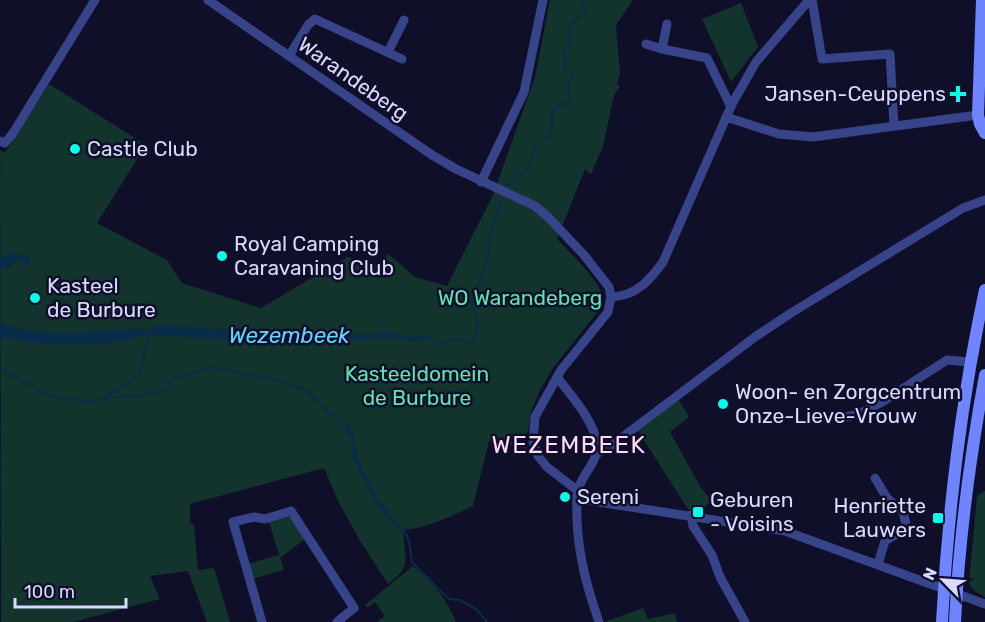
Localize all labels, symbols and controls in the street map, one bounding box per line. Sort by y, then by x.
street label: Warandeberg [293,31,413,126]
place label: Jansen-Ceuppens [764,81,946,106]
marker: Jansen-Ceuppens [951,87,965,101]
place label: Castle Club [87,136,198,161]
marker: Castle Club [68,142,82,156]
place label: Royal Camping Caravaning Club [234,231,394,280]
marker: Royal Camping Caravaning Club [215,249,229,263]
place label: Kasteel de Burbure [47,273,156,322]
park label: WO Warandeberg [438,285,602,310]
marker: Kasteel de Burbure [28,291,42,305]
water label: Wezembeek [228,322,350,349]
park label: Kasteeldomein de Burbure [345,361,489,410]
place label: Woon- en Zorgcentrum Onze-Lieve-Vrouw [735,379,961,428]
marker: Woon- en Zorgcentrum Onze-Lieve-Vrouw [716,397,730,411]
district label: WEZEMBEEK [492,431,646,459]
place label: Sereni [577,484,639,509]
place label: Geburen - Voisins [710,487,794,536]
marker: Sereni [558,490,572,504]
place label: Henriette Lauwers [834,493,926,542]
marker: Geburen - Voisins [691,505,705,519]
marker: Henriette Lauwers [931,511,945,525]
north arrow [913,550,973,610]
text: N [919,565,941,583]
scale bar [15,571,126,609]
text: 100 m [24,581,75,603]

